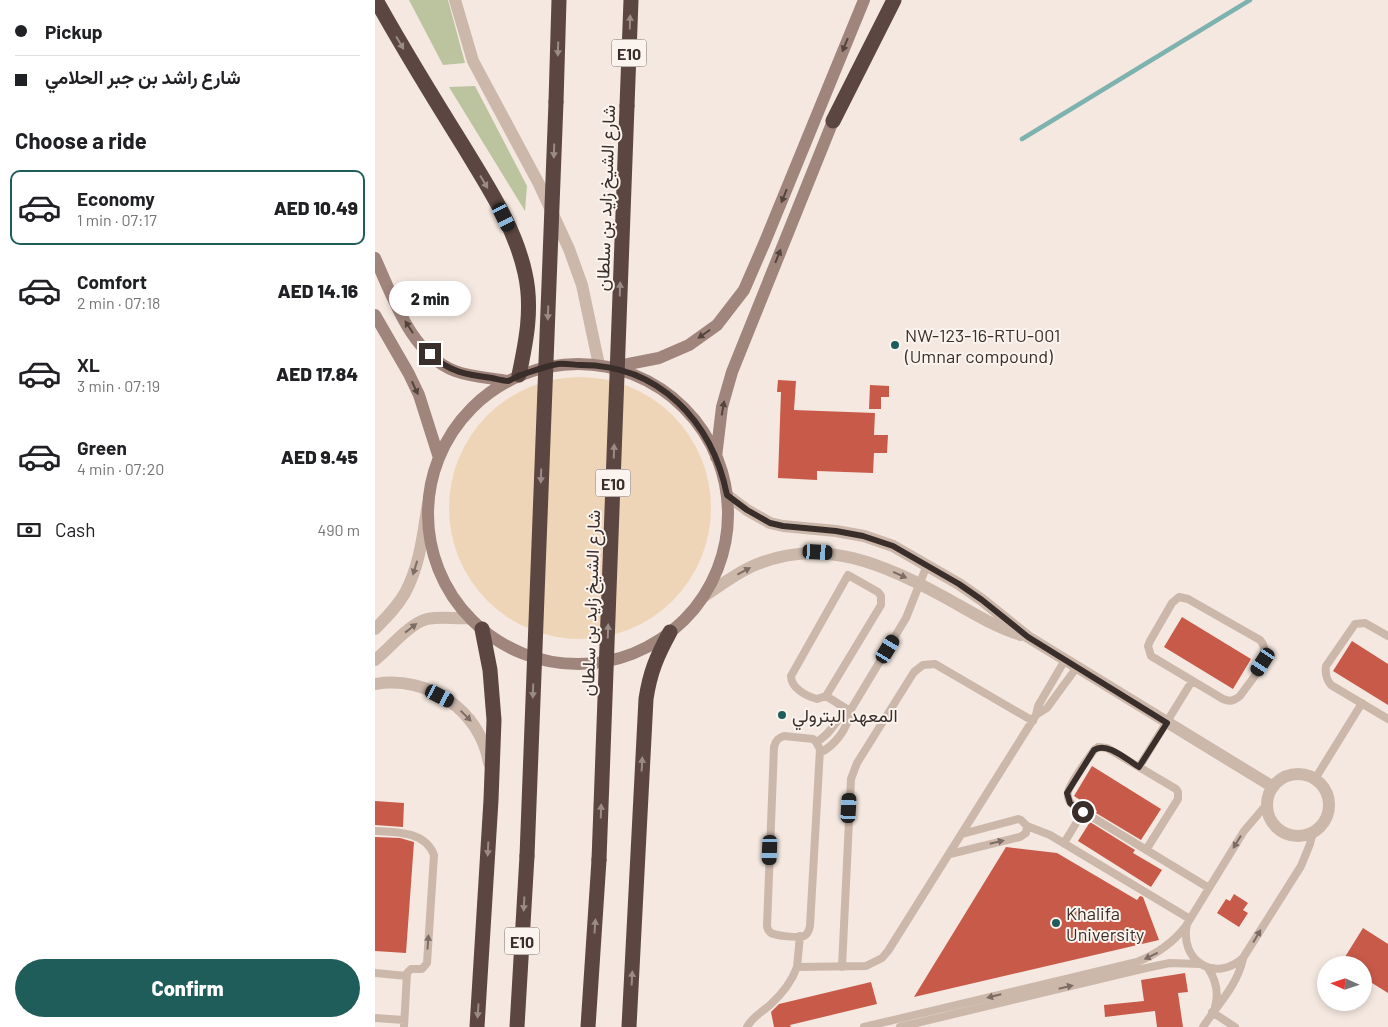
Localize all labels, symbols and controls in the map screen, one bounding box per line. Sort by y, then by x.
one-way arrow [626,14,634,30]
text: Pickup [45,20,103,43]
one-way arrow [395,36,405,49]
one-way arrow [841,38,849,52]
road number: E10 [611,40,647,66]
one-way arrow [553,41,561,57]
text: شارع راشد بن جبر الحلامي [45,65,241,88]
street label: شارع الشيخ زايد بن سلطان [591,104,621,292]
text: Choose a ride [15,127,147,153]
one-way arrow [549,143,557,159]
one-way arrow [480,175,489,188]
icon: car [17,185,62,230]
text: Economy [77,187,155,210]
one-way arrow [780,189,788,204]
text: AED 10.49 [274,196,358,219]
car [490,200,517,234]
text: 1 min · 07:17 [77,210,157,229]
one-way arrow [774,248,782,263]
icon: car [17,268,62,313]
text: Comfort [77,270,147,293]
text: AED 14.16 [278,279,358,302]
one-way arrow [617,281,625,297]
callout: 2 min [389,282,471,316]
text: 2 min [411,289,449,308]
text: 2 min · 07:18 [77,293,160,312]
one-way arrow [543,306,551,322]
one-way arrow [404,320,413,334]
place label: NW-123-16-RTU-001 (Umnar compound) [904,324,1060,367]
one-way arrow [697,329,711,339]
marker: NW-123-16-RTU-001 (Umnar compound) [889,339,901,351]
route end [419,343,441,365]
icon: car [17,351,62,396]
text: XL [77,353,100,376]
text: AED 17.84 [276,362,358,385]
text: 3 min · 07:19 [77,376,160,395]
one-way arrow [412,381,420,395]
one-way arrow [719,400,727,416]
icon: car [17,434,62,479]
text: Green [77,436,127,459]
one-way arrow [611,443,619,459]
text: AED 9.45 [281,445,358,468]
text: 4 min · 07:20 [77,459,164,478]
one-way arrow [537,468,545,484]
road number: E10 [595,469,631,496]
street label: شارع الشيخ زايد بن سلطان [576,509,606,697]
icon: cash [15,516,43,544]
text: Cash [55,518,96,541]
text: 490 m [317,520,360,539]
car [802,544,833,560]
one-way arrow [411,560,419,575]
one-way arrow [737,567,751,575]
one-way arrow [893,571,907,579]
one-way arrow [404,623,418,633]
one-way arrow [604,623,612,639]
car [873,632,902,666]
car [1248,645,1277,679]
car [423,683,456,709]
one-way arrow [529,683,537,699]
place label: المعهد البترولي [792,704,898,731]
marker: المعهد البترولي [776,709,788,721]
one-way arrow [460,710,472,722]
one-way arrow [639,755,647,771]
car [840,793,857,823]
route start [1072,801,1094,823]
one-way arrow [597,803,605,819]
car [761,835,778,865]
one-way arrow [1233,835,1242,849]
one-way arrow [990,838,1005,846]
one-way arrow [484,841,492,857]
one-way arrow [520,897,528,913]
place label: Khalifa University [1066,902,1144,945]
marker: Khalifa University [1050,917,1062,929]
one-way arrow [591,918,599,934]
road number: E10 [505,928,539,954]
one-way arrow [1253,929,1262,942]
one-way arrow [425,933,433,949]
one-way arrow [1144,952,1158,960]
north arrow [1317,956,1373,1011]
map controls [1317,956,1372,1011]
button: Confirm [15,959,360,1017]
one-way arrow [628,970,636,986]
one-way arrow [1059,983,1074,991]
one-way arrow [986,992,1001,1000]
one-way arrow [474,1004,482,1020]

